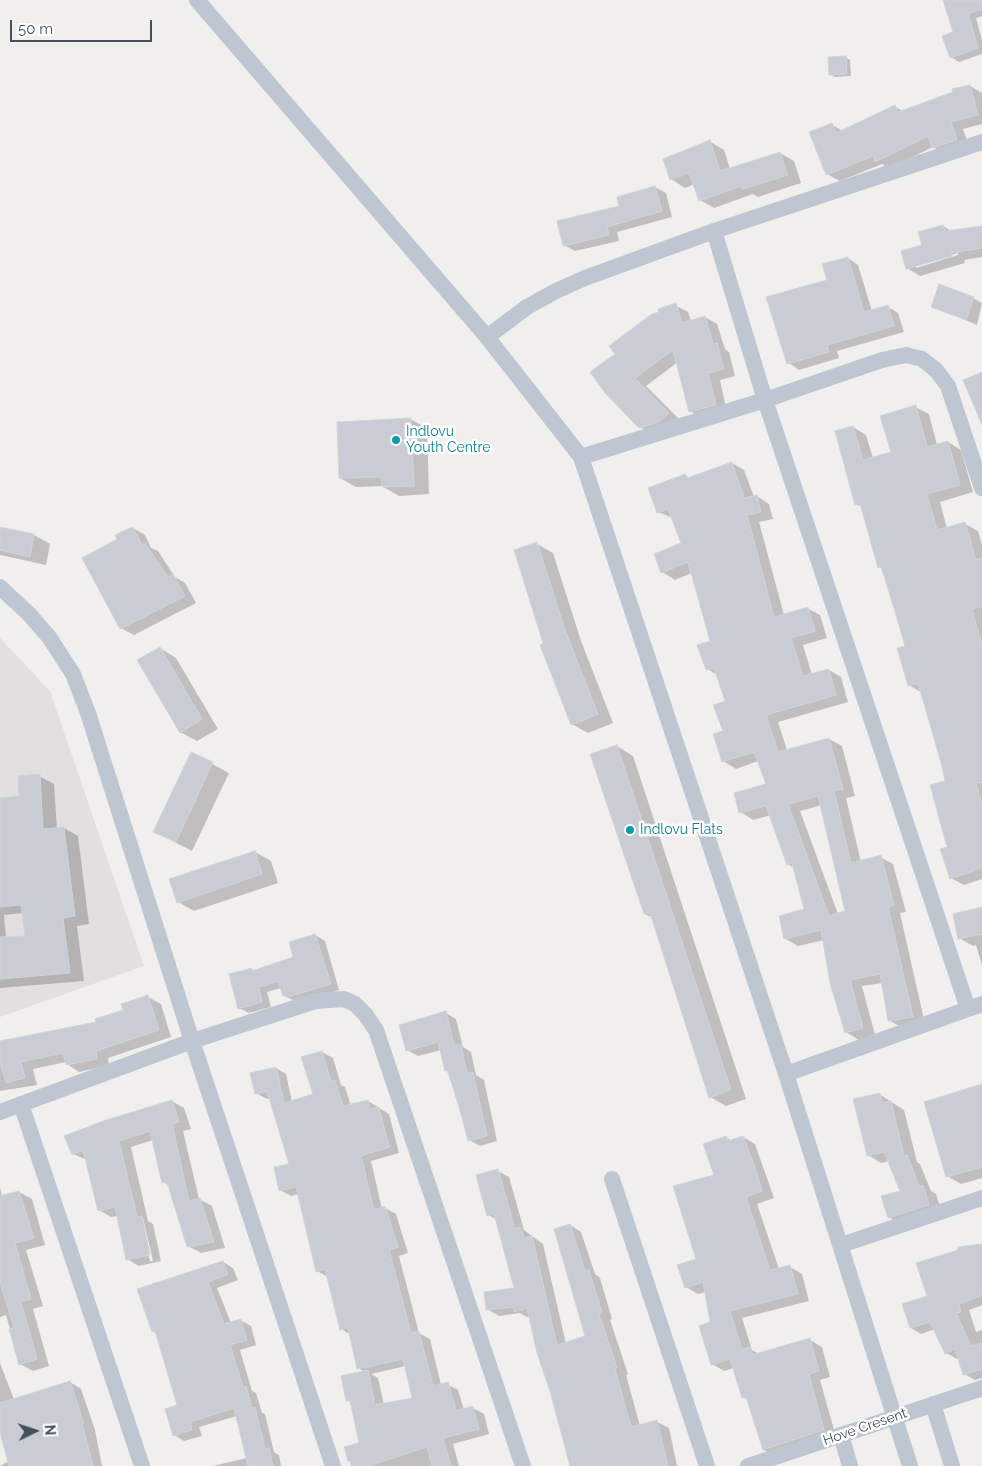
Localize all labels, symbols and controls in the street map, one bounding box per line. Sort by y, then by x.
scale bar [12,10,155,42]
text: 50 m [18,20,53,38]
place label: Indlovu Youth Centre [406,424,490,457]
marker: Indlovu Youth Centre [390,434,402,446]
place label: Indlovu Flats [640,822,723,838]
marker: Indlovu Flats [624,824,636,836]
street label: Hove Cresent [821,1405,909,1449]
north arrow [10,1406,60,1456]
text: N [42,1424,58,1436]

